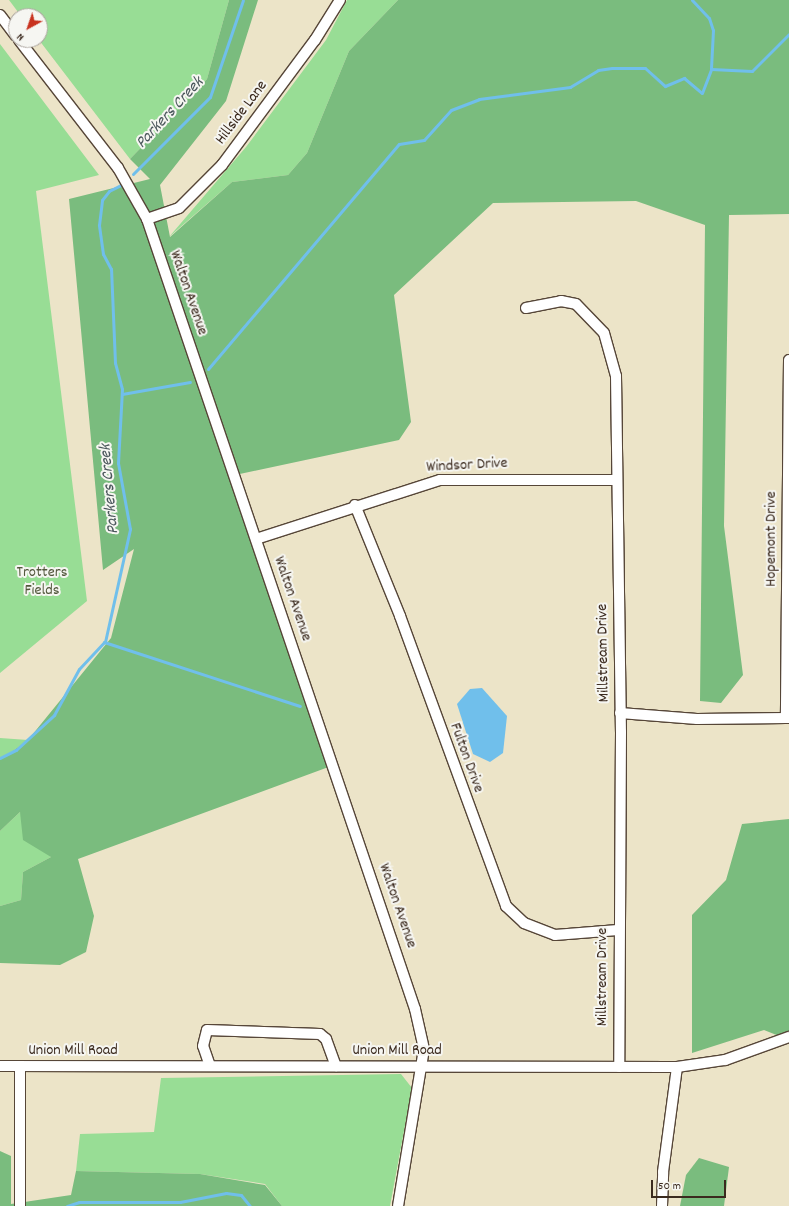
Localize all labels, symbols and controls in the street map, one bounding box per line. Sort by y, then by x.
north arrow [8,8,48,48]
text: N [14,29,28,44]
water label: Parkers Creek [133,74,209,154]
street label: Hillside Lane [212,77,272,149]
street label: Walton Avenue [165,248,211,338]
water label: Parkers Creek [97,443,125,535]
street label: Windsor Drive [426,454,508,478]
street label: Hopemont Drive [762,491,782,587]
street label: Walton Avenue [269,554,315,644]
park label: Trotters Fields [17,563,67,601]
street label: Millstream Drive [594,604,614,702]
street label: Fulton Drive [445,721,487,795]
street label: Walton Avenue [374,861,420,951]
street label: Millstream Drive [593,928,613,1026]
street label: Union Mill Road [28,1041,118,1061]
street label: Union Mill Road [352,1041,442,1061]
scale bar [653,1172,728,1198]
text: 50 m [658,1178,681,1195]

